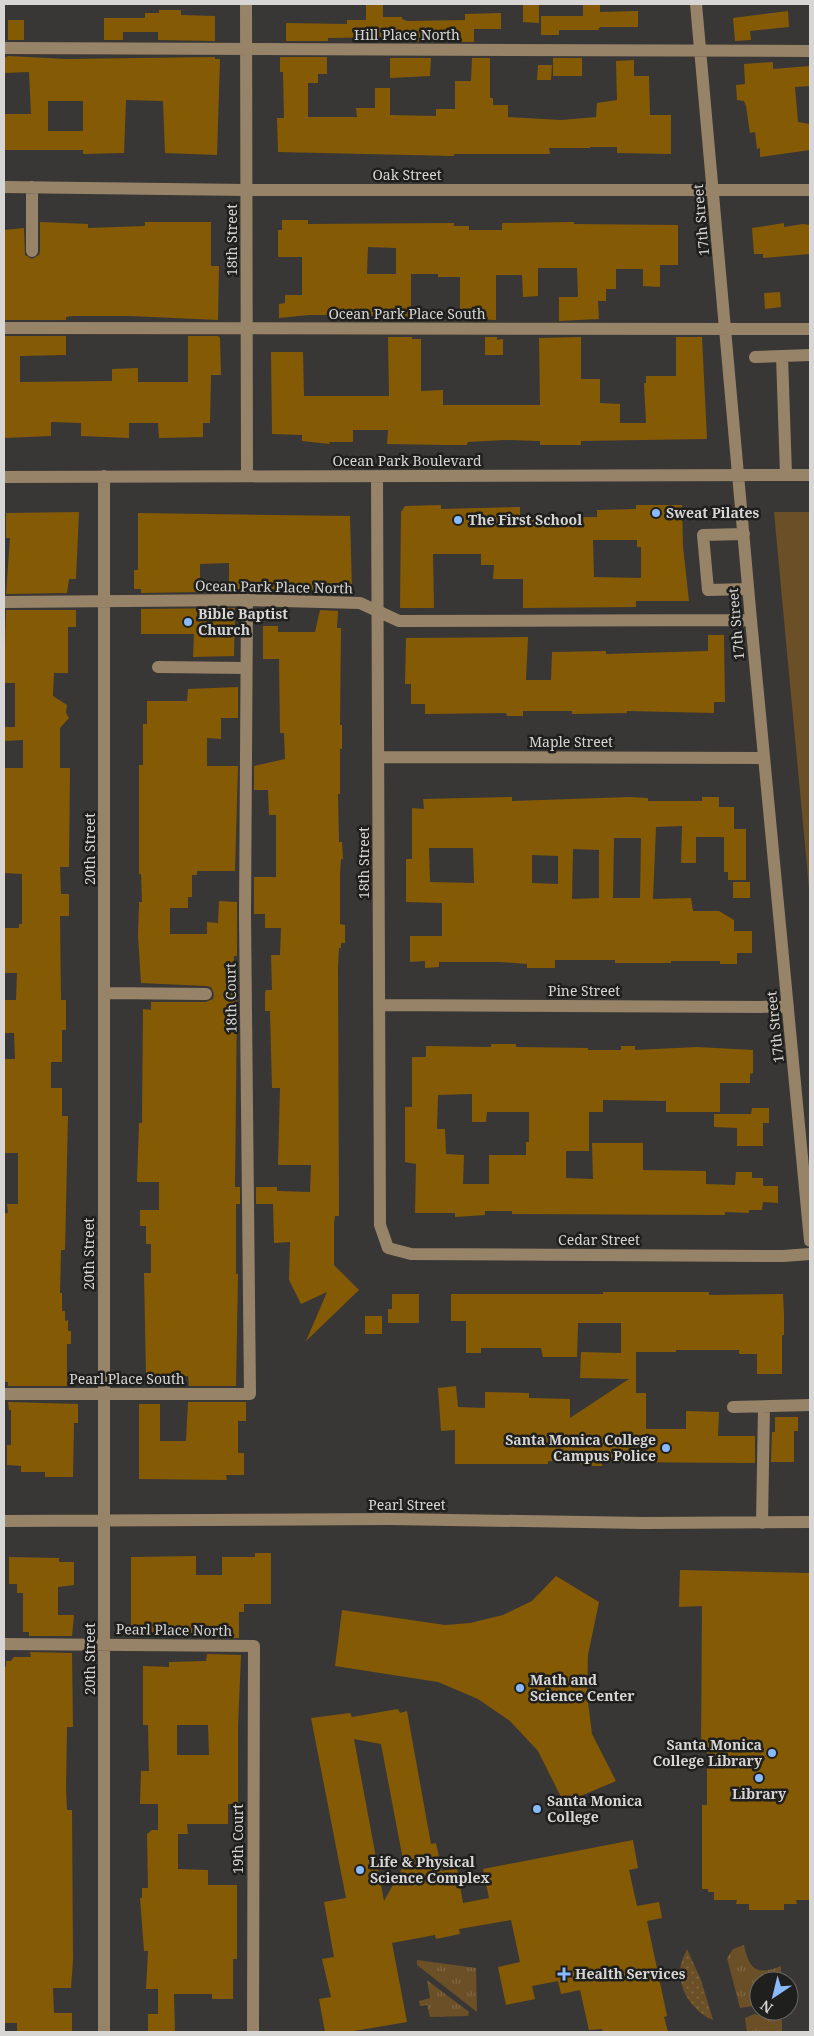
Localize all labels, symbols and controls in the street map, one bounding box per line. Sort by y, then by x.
street label: Hill Place North [354,25,460,44]
street label: Oak Street [372,165,442,184]
street label: 17th Street [688,183,713,257]
street label: 18th Street [222,204,241,276]
street label: Ocean Park Place South [328,304,486,323]
street label: Ocean Park Boulevard [332,451,482,470]
place label: Sweat Pilates [666,503,760,522]
marker: Sweat Pilates [650,507,662,519]
place label: The First School [468,510,582,529]
marker: The First School [452,514,464,526]
street label: Ocean Park Place North [195,576,353,597]
street label: 17th Street [723,587,748,661]
place label: Bible Baptist Church [198,604,288,639]
marker: Bible Baptist Church [182,616,194,628]
street label: Maple Street [529,732,613,751]
street label: 20th Street [80,813,99,885]
street label: 18th Street [354,827,373,899]
street label: 18th Court [220,963,241,1033]
street label: Pine Street [548,981,620,1000]
street label: 17th Street [761,990,788,1064]
street label: 20th Street [79,1218,98,1290]
street label: Cedar Street [558,1230,640,1249]
street label: Pearl Place South [69,1369,185,1388]
place label: Santa Monica College Campus Police [505,1430,656,1465]
marker: Santa Monica College Campus Police [660,1442,672,1454]
street label: Pearl Street [368,1495,446,1514]
street label: Pearl Place North [116,1619,232,1640]
street label: 20th Street [80,1623,99,1695]
place label: Math and Science Center [530,1670,635,1705]
marker: Math and Science Center [514,1682,526,1694]
place label: Santa Monica College Library [653,1735,763,1770]
marker: Santa Monica College Library [766,1747,778,1759]
marker: Library [753,1772,765,1784]
place label: Library [732,1784,787,1803]
place label: Santa Monica College [547,1791,643,1826]
marker: Santa Monica College [531,1803,543,1815]
street label: 19th Court [228,1804,247,1874]
place label: Life & Physical Science Complex [370,1852,490,1887]
marker: Life & Physical Science Complex [354,1864,366,1876]
place label: Health Services [575,1964,686,1983]
marker: Health Services [557,1967,571,1981]
north arrow [749,1971,799,2021]
text: N [756,1996,776,2018]

